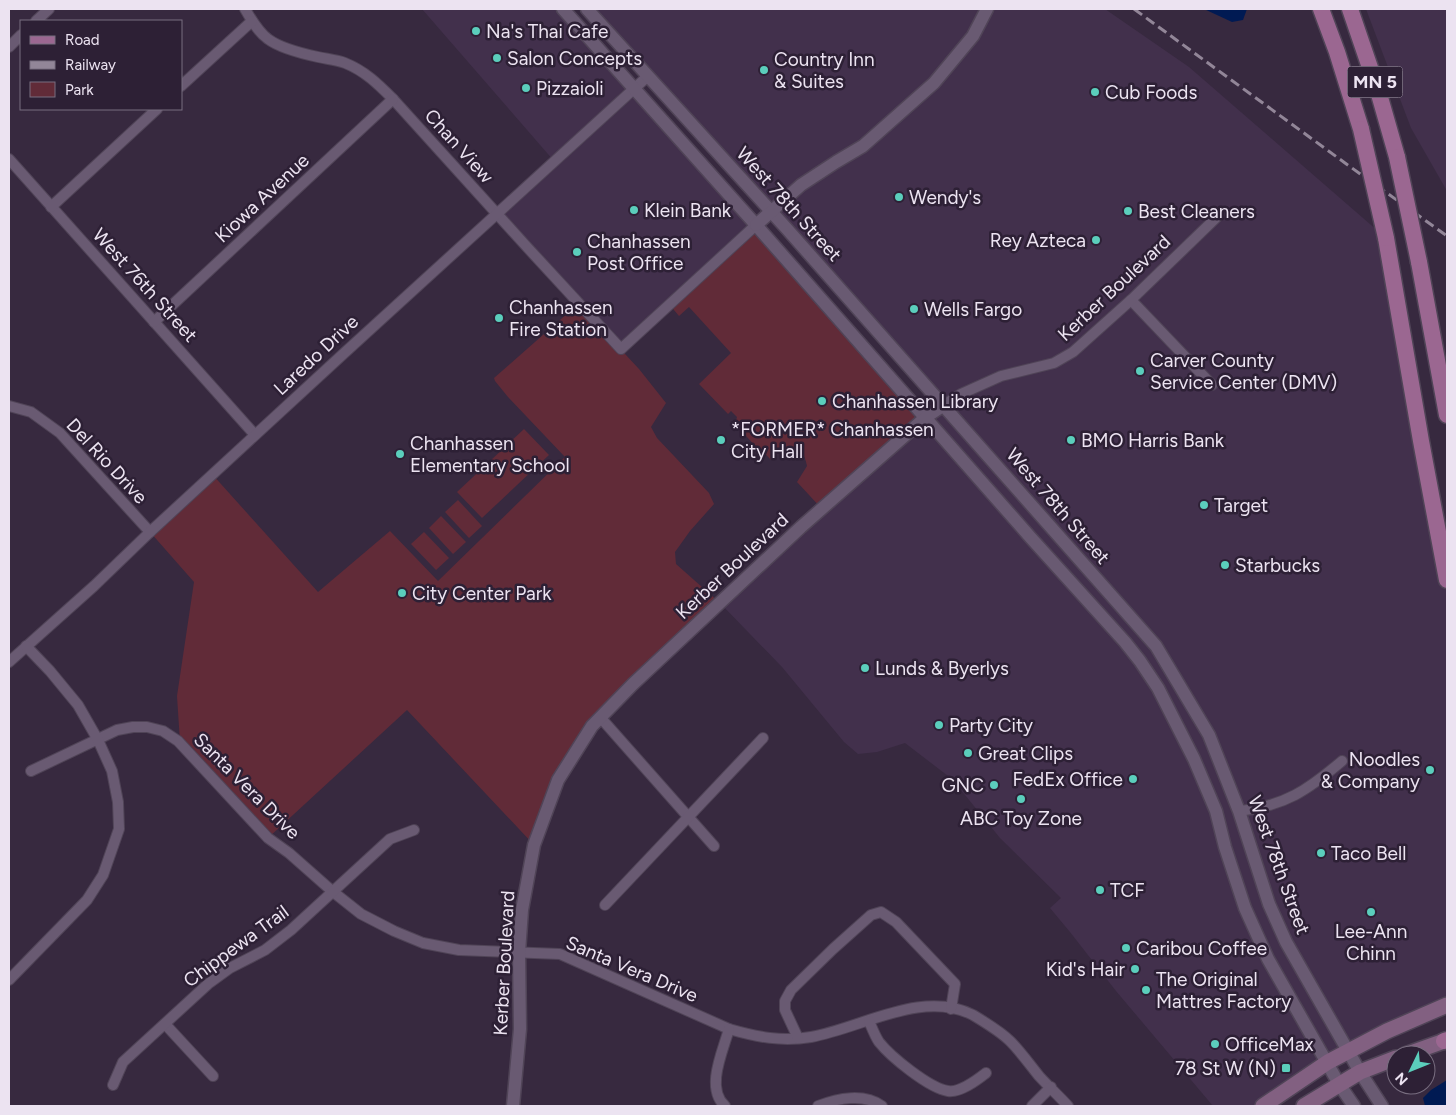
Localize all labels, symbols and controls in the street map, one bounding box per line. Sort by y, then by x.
legend [20,20,182,110]
place label: Na's Thai Cafe [486,20,608,43]
marker: Na's Thai Cafe [470,25,482,37]
text: Road [65,31,100,49]
place label: Salon Concepts [507,47,642,70]
place label: Country Inn & Suites [774,48,875,93]
marker: Salon Concepts [491,52,503,64]
text: Railway [65,56,116,74]
marker: Country Inn & Suites [758,64,770,76]
road number: MN 5 [1348,66,1402,98]
place label: Pizzaioli [536,77,604,100]
text: Park [65,81,94,99]
place label: Cub Foods [1105,81,1198,104]
marker: Pizzaioli [520,82,532,94]
marker: Cub Foods [1089,86,1101,98]
street label: Chan View [420,104,498,188]
street label: West 78th Street [732,142,846,266]
street label: Kiowa Avenue [210,149,314,247]
place label: Wendy's [909,186,981,209]
marker: Wendy's [893,191,905,203]
place label: Klein Bank [644,199,732,222]
place label: Best Cleaners [1138,200,1255,223]
marker: Klein Bank [628,204,640,216]
marker: Best Cleaners [1122,205,1134,217]
street label: West 76th Street [88,223,202,347]
place label: Rey Azteca [990,229,1086,252]
place label: Chanhassen Post Office [587,230,691,275]
street label: Kerber Boulevard [1053,230,1175,346]
marker: Rey Azteca [1090,234,1102,246]
marker: Chanhassen Post Office [571,246,583,258]
place label: Chanhassen Fire Station [509,296,613,341]
place label: Wells Fargo [924,298,1022,321]
marker: Wells Fargo [908,303,920,315]
street label: Laredo Drive [269,310,363,400]
marker: Chanhassen Fire Station [493,312,505,324]
place label: Carver County Service Center (DMV) [1150,349,1337,394]
marker: Carver County Service Center (DMV) [1134,365,1146,377]
place label: Chanhassen Library [832,390,998,413]
marker: Chanhassen Library [816,395,828,407]
street label: Del Rio Drive [62,414,152,508]
place label: *FORMER* Chanhassen City Hall [731,418,934,463]
place label: BMO Harris Bank [1081,429,1225,452]
place label: Chanhassen Elementary School [410,432,570,477]
marker: *FORMER* Chanhassen City Hall [715,434,727,446]
marker: BMO Harris Bank [1065,434,1077,446]
street label: West 78th Street [1001,443,1115,569]
marker: Chanhassen Elementary School [394,448,406,460]
place label: Target [1214,494,1268,517]
marker: Target [1198,499,1210,511]
street label: Kerber Boulevard [671,508,793,624]
place label: Starbucks [1235,554,1320,577]
marker: Starbucks [1219,559,1231,571]
place label: City Center Park [412,582,552,605]
marker: City Center Park [396,587,408,599]
place label: Lunds & Byerlys [875,657,1009,680]
marker: Lunds & Byerlys [859,662,871,674]
place label: Party City [949,714,1033,737]
marker: Party City [933,719,945,731]
street label: Santa Vera Drive [189,728,305,844]
place label: Great Clips [978,742,1073,765]
marker: Great Clips [962,747,974,759]
place label: Noodles & Company [1321,748,1420,793]
marker: Noodles & Company [1424,764,1436,776]
place label: FedEx Office [1012,768,1123,791]
marker: FedEx Office [1127,773,1139,785]
place label: GNC [941,774,984,797]
marker: GNC [988,779,1000,791]
street label: West 78th Street [1243,792,1315,938]
marker: ABC Toy Zone [1015,793,1027,805]
place label: ABC Toy Zone [960,807,1082,830]
place label: Taco Bell [1331,842,1406,865]
marker: Taco Bell [1315,847,1327,859]
place label: TCF [1110,879,1145,902]
marker: TCF [1094,884,1106,896]
street label: Kerber Boulevard [489,890,519,1036]
street label: Chippewa Trail [179,900,293,992]
marker: Lee-Ann Chinn [1365,906,1377,918]
place label: Lee-Ann Chinn [1335,920,1407,965]
street label: Santa Vera Drive [563,931,701,1007]
place label: Caribou Coffee [1136,937,1267,960]
marker: Caribou Coffee [1120,942,1132,954]
place label: Kid's Hair [1046,958,1126,981]
marker: Kid's Hair [1129,963,1141,975]
place label: The Original Mattres Factory [1156,968,1291,1013]
marker: The Original Mattres Factory [1140,984,1152,996]
place label: OfficeMax [1225,1033,1314,1056]
marker: OfficeMax [1209,1038,1221,1050]
north arrow [1386,1045,1436,1095]
place label: 78 St W (N) [1175,1057,1276,1080]
marker: 78 St W (N) [1280,1062,1292,1074]
text: N [1392,1069,1412,1088]

